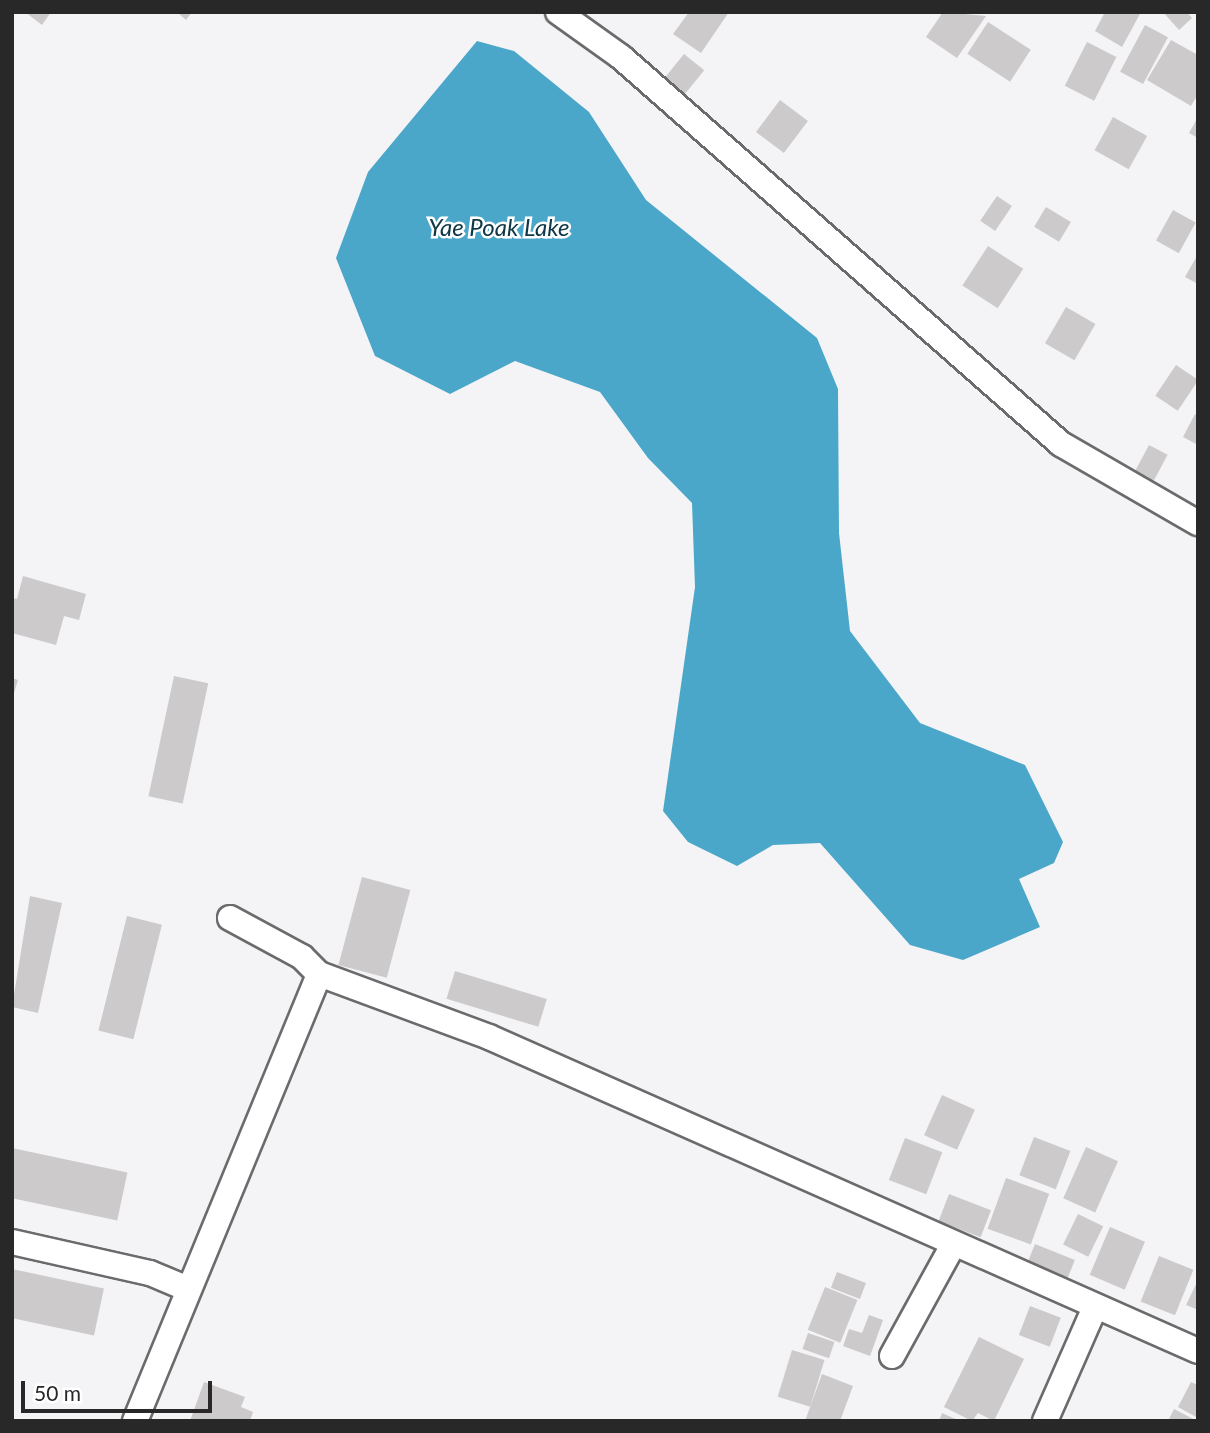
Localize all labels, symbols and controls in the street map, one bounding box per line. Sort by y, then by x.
water label: Yae Poak Lake [429,213,569,241]
scale bar [24,1366,215,1410]
text: 50 m [34,1380,81,1405]

